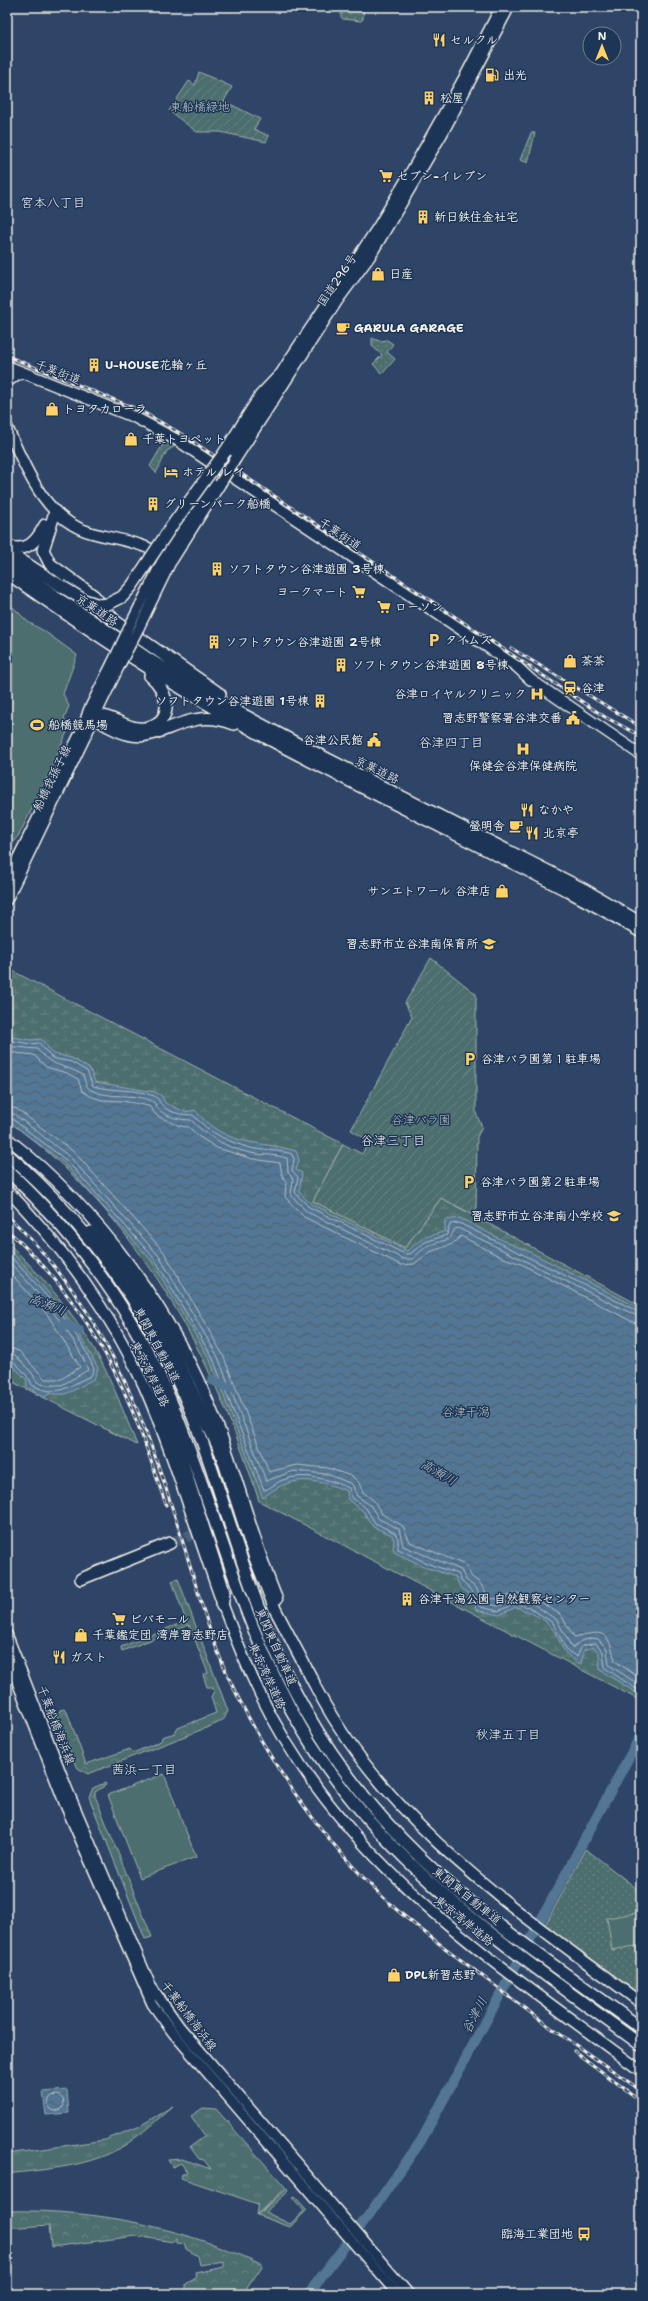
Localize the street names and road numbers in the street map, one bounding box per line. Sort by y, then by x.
street label: 国道296号 [314,251,360,309]
street label: 千葉街道 [33,356,83,388]
street label: 千葉街道 [316,514,364,554]
street label: 京葉道路 [73,590,121,630]
street label: 船橋我孫子線 [29,742,75,814]
street label: 京葉道路 [352,752,402,788]
street label: 東関東自動車道 [130,1304,184,1386]
street label: 東京湾岸道路 [127,1338,173,1410]
street label: 東関東自動車道 [252,1605,300,1689]
street label: 東京湾岸道路 [245,1640,289,1712]
street label: 千葉船橋海浜線 [33,1683,79,1767]
street label: 東関東自動車道 [429,1863,505,1929]
street label: 東京湾岸道路 [431,1892,497,1950]
street label: 千葉船橋海浜線 [157,1978,221,2054]

